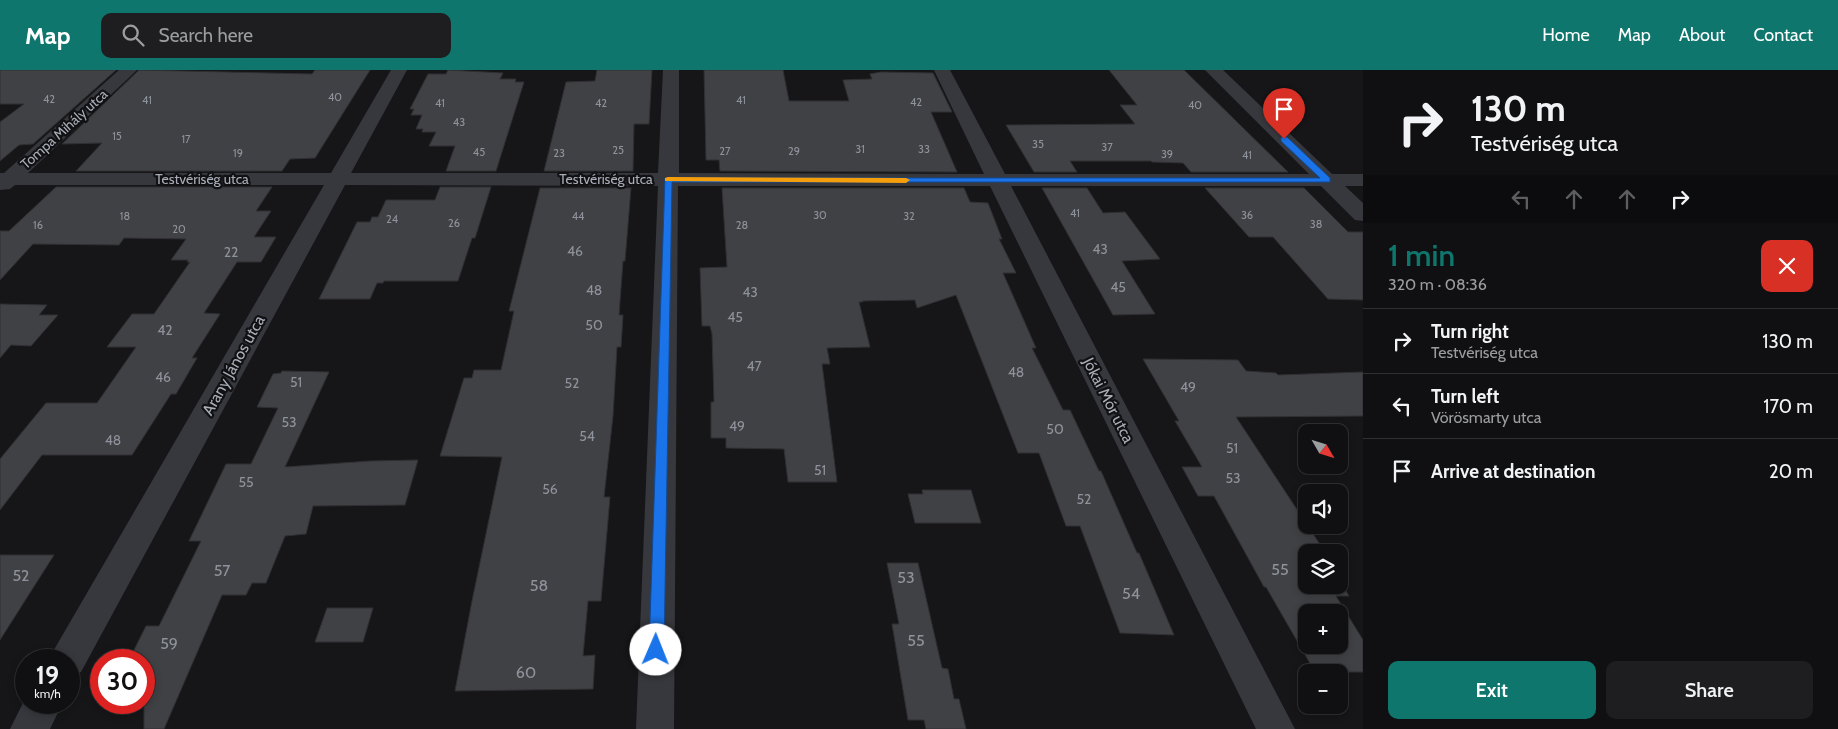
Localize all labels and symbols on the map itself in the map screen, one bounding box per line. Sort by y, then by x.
street label: Tompa Mihály utca [17,85,111,173]
pin [1263,88,1305,139]
house number: 40 [328,90,342,104]
house number: 42 [43,92,55,106]
house number: 41 [142,93,152,107]
house number: 41 [736,93,746,107]
house number: 42 [910,95,922,109]
house number: 41 [435,96,445,110]
house number: 42 [595,96,607,110]
house number: 40 [1188,98,1202,112]
house number: 43 [453,115,465,129]
house number: 15 [112,129,122,143]
house number: 17 [181,132,191,146]
house number: 35 [1032,137,1044,151]
house number: 37 [1101,140,1113,154]
house number: 31 [855,142,865,156]
house number: 33 [918,142,930,156]
house number: 25 [612,143,624,157]
house number: 27 [719,144,731,158]
house number: 29 [788,144,800,158]
house number: 45 [473,145,485,159]
house number: 19 [233,146,243,160]
house number: 23 [553,146,565,160]
house number: 39 [1161,147,1173,161]
house number: 41 [1242,148,1252,162]
street label: Testvériség utca [155,170,249,188]
street label: Testvériség utca [559,170,653,188]
house number: 41 [1070,206,1080,220]
house number: 30 [813,208,827,222]
house number: 36 [1241,208,1253,222]
house number: 18 [120,209,130,223]
house number: 44 [572,209,585,223]
house number: 32 [903,209,915,223]
house number: 24 [386,212,399,226]
house number: 26 [448,216,460,230]
house number: 38 [1310,217,1322,231]
house number: 16 [33,218,43,232]
house number: 28 [736,218,748,232]
house number: 20 [172,222,186,236]
house number: 43 [1092,240,1108,258]
house number: 46 [567,242,583,260]
house number: 22 [224,243,238,261]
house number: 45 [1110,278,1126,296]
house number: 48 [586,281,602,299]
house number: 43 [742,283,758,301]
house number: 45 [727,308,743,326]
street label: Arany János utca [198,312,269,418]
house number: 50 [585,316,603,334]
house number: 42 [157,321,173,339]
street label: Jókai Mór utca [1078,353,1138,446]
house number: 47 [746,357,762,375]
house number: 48 [1008,363,1024,381]
house number: 46 [155,368,171,386]
house number: 51 [290,373,302,391]
house number: 52 [565,374,579,392]
house number: 49 [1180,378,1196,396]
house number: 53 [281,413,297,431]
house number: 49 [729,417,745,435]
house number: 50 [1046,420,1064,438]
north arrow [1298,424,1348,474]
house number: 54 [579,427,595,445]
house number: 48 [105,431,121,449]
house number: 51 [1226,439,1238,457]
house number: 51 [814,461,826,479]
house number: 53 [1225,469,1241,487]
house number: 55 [238,473,254,491]
house number: 56 [542,480,558,498]
house number: 52 [1077,490,1091,508]
house number: 55 [1271,560,1289,579]
house number: 57 [214,561,230,580]
house number: 52 [12,566,30,585]
house number: 53 [897,568,915,587]
house number: 58 [530,576,548,595]
house number: 54 [1122,584,1140,603]
position arrow [629,623,681,675]
house number: 55 [907,631,925,650]
house number: 59 [160,634,178,653]
speed limit sign: 30 [90,649,155,714]
house number: 60 [516,663,536,682]

